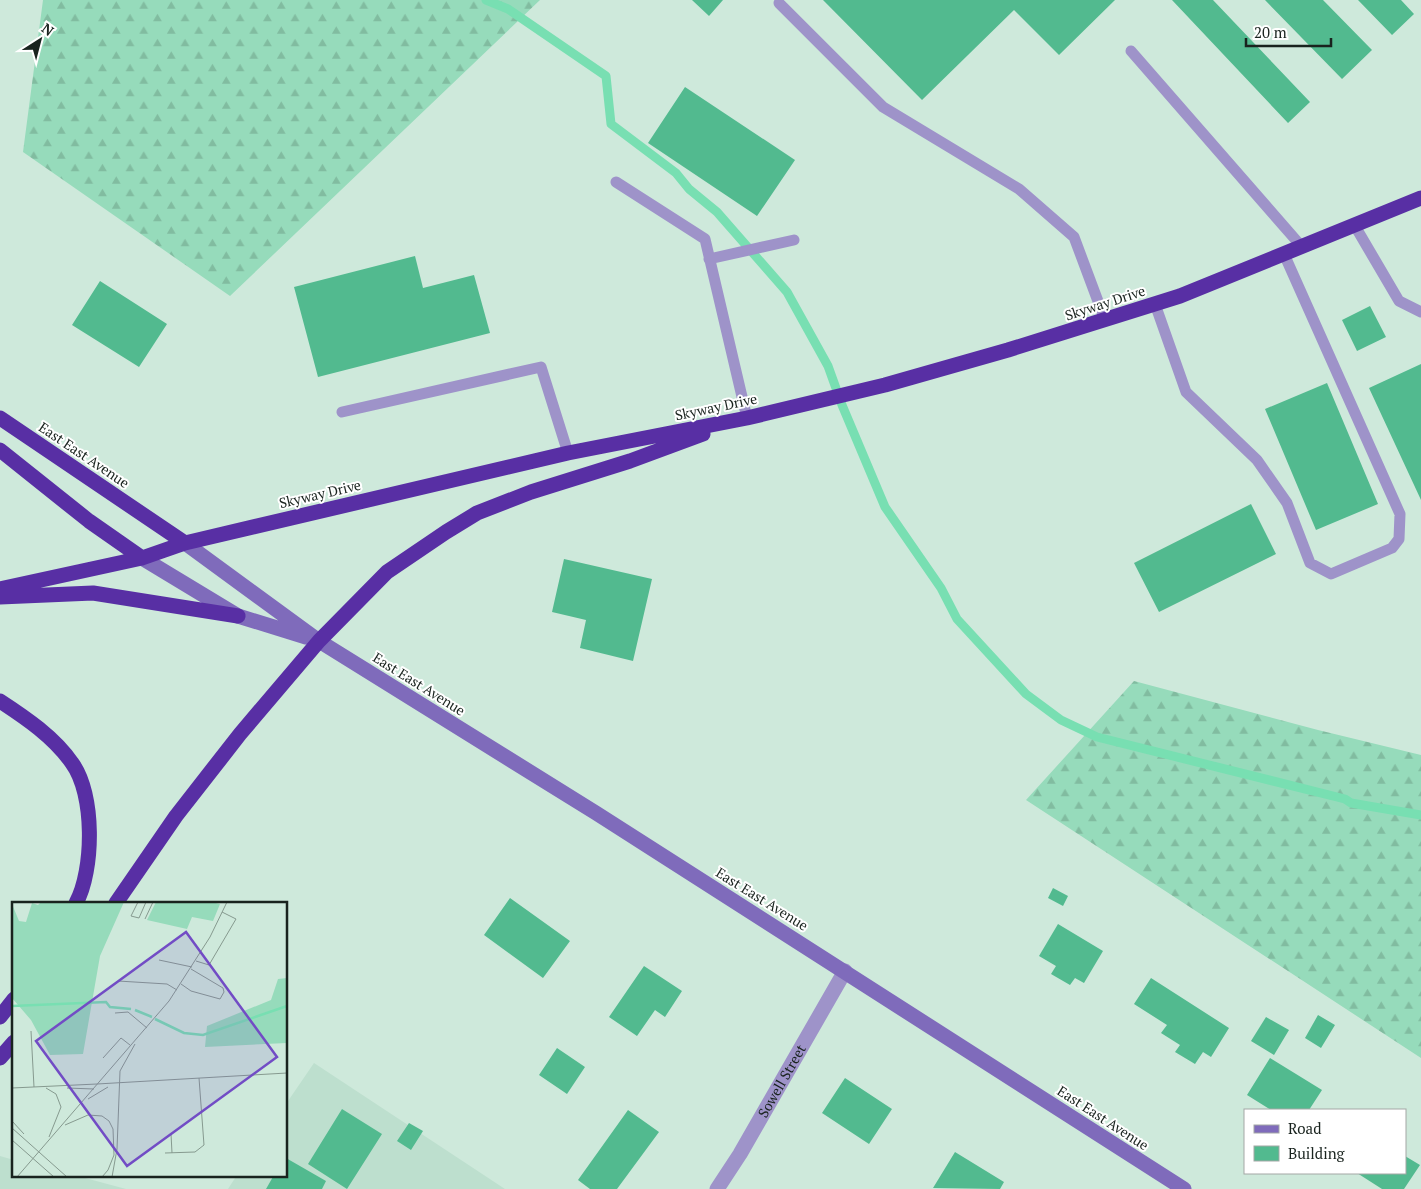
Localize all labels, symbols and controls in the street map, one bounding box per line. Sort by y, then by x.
north arrow [15,15,65,65]
scale bar [1246,15,1331,47]
text: N [38,18,58,40]
text: 20 m [1254,22,1287,42]
street label: Skyway Drive [1062,281,1147,324]
street label: Skyway Drive [673,389,759,424]
street label: East East Avenue [35,417,133,492]
street label: Skyway Drive [277,475,363,512]
street label: East East Avenue [370,648,469,720]
street label: East East Avenue [713,863,812,935]
inset map [12,902,288,1176]
street label: Sowell Street [753,1040,810,1121]
street label: East East Avenue [1054,1081,1153,1154]
legend [1244,1109,1406,1174]
text: Road [1288,1118,1321,1138]
text: Building [1288,1143,1346,1163]

